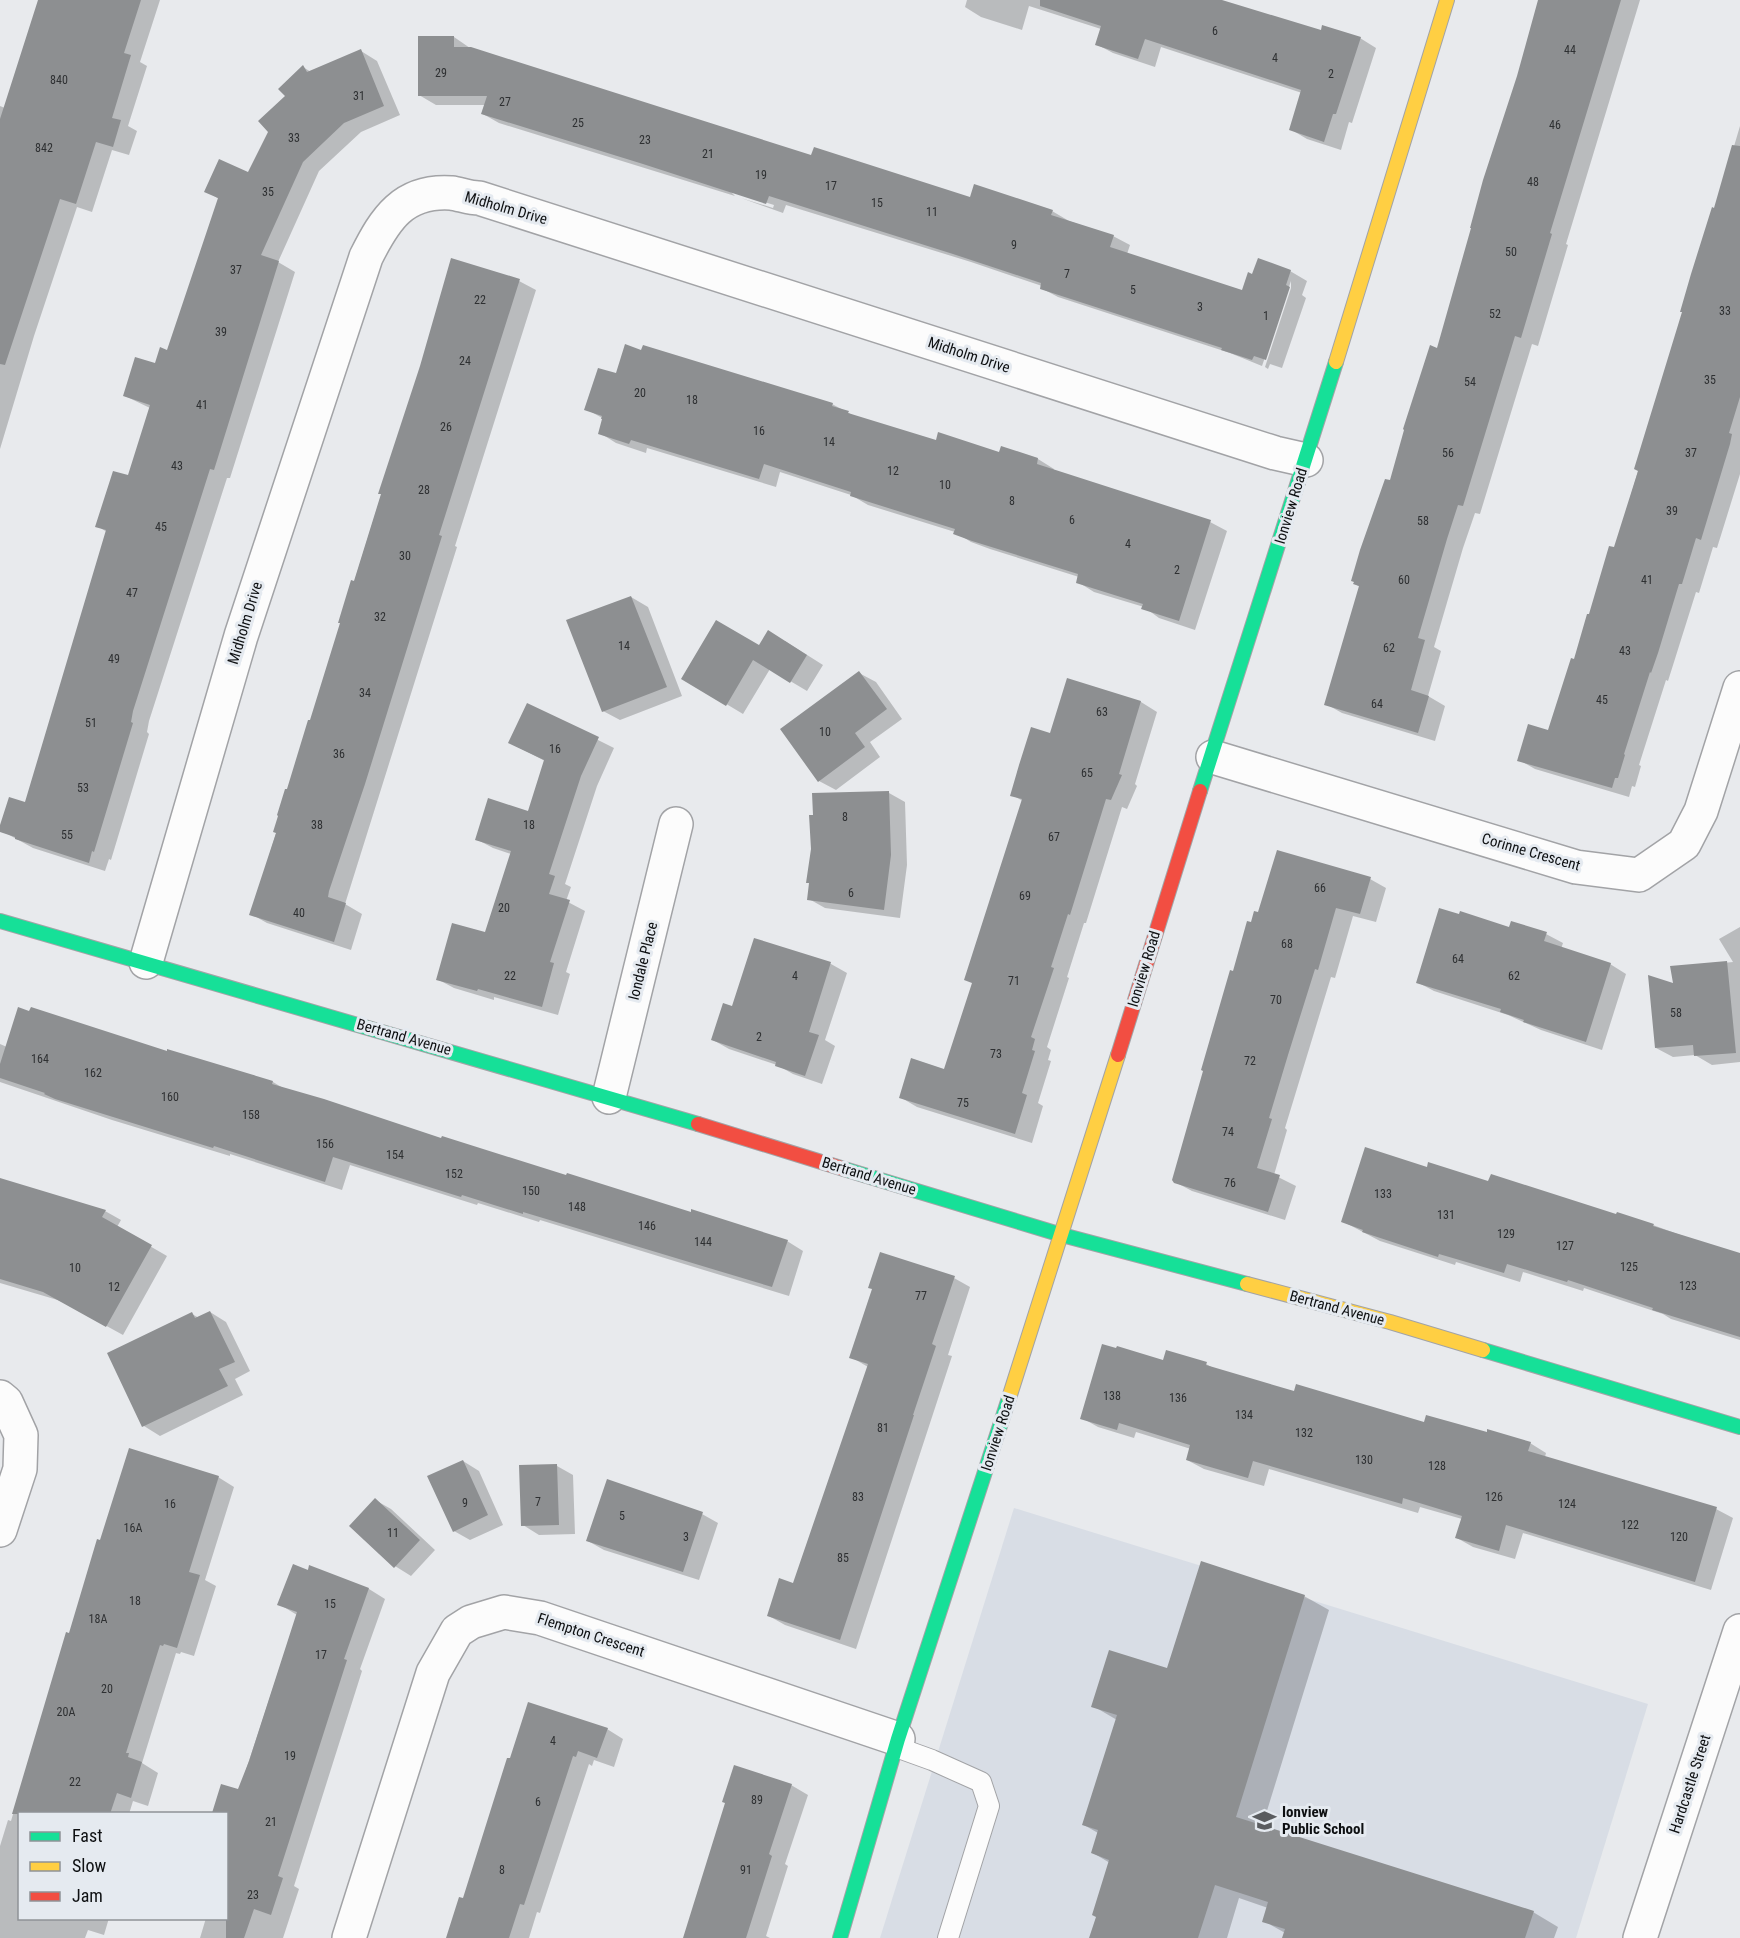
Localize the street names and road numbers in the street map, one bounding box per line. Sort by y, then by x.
street label: Midholm Drive [463,188,549,228]
street label: Midholm Drive [926,333,1012,377]
street label: Ionview Road [1271,466,1311,546]
street label: Midholm Drive [224,580,266,666]
street label: Corinne Crescent [1480,829,1582,875]
street label: Iondale Place [625,920,661,1002]
street label: Ionview Road [1124,929,1164,1009]
street label: Bertrand Avenue [355,1015,453,1059]
street label: Bertrand Avenue [820,1153,918,1199]
street label: Bertrand Avenue [1288,1287,1386,1329]
street label: Ionview Road [977,1393,1019,1473]
street label: Flempton Crescent [535,1609,647,1661]
street label: Hardcastle Street [1666,1732,1714,1836]

